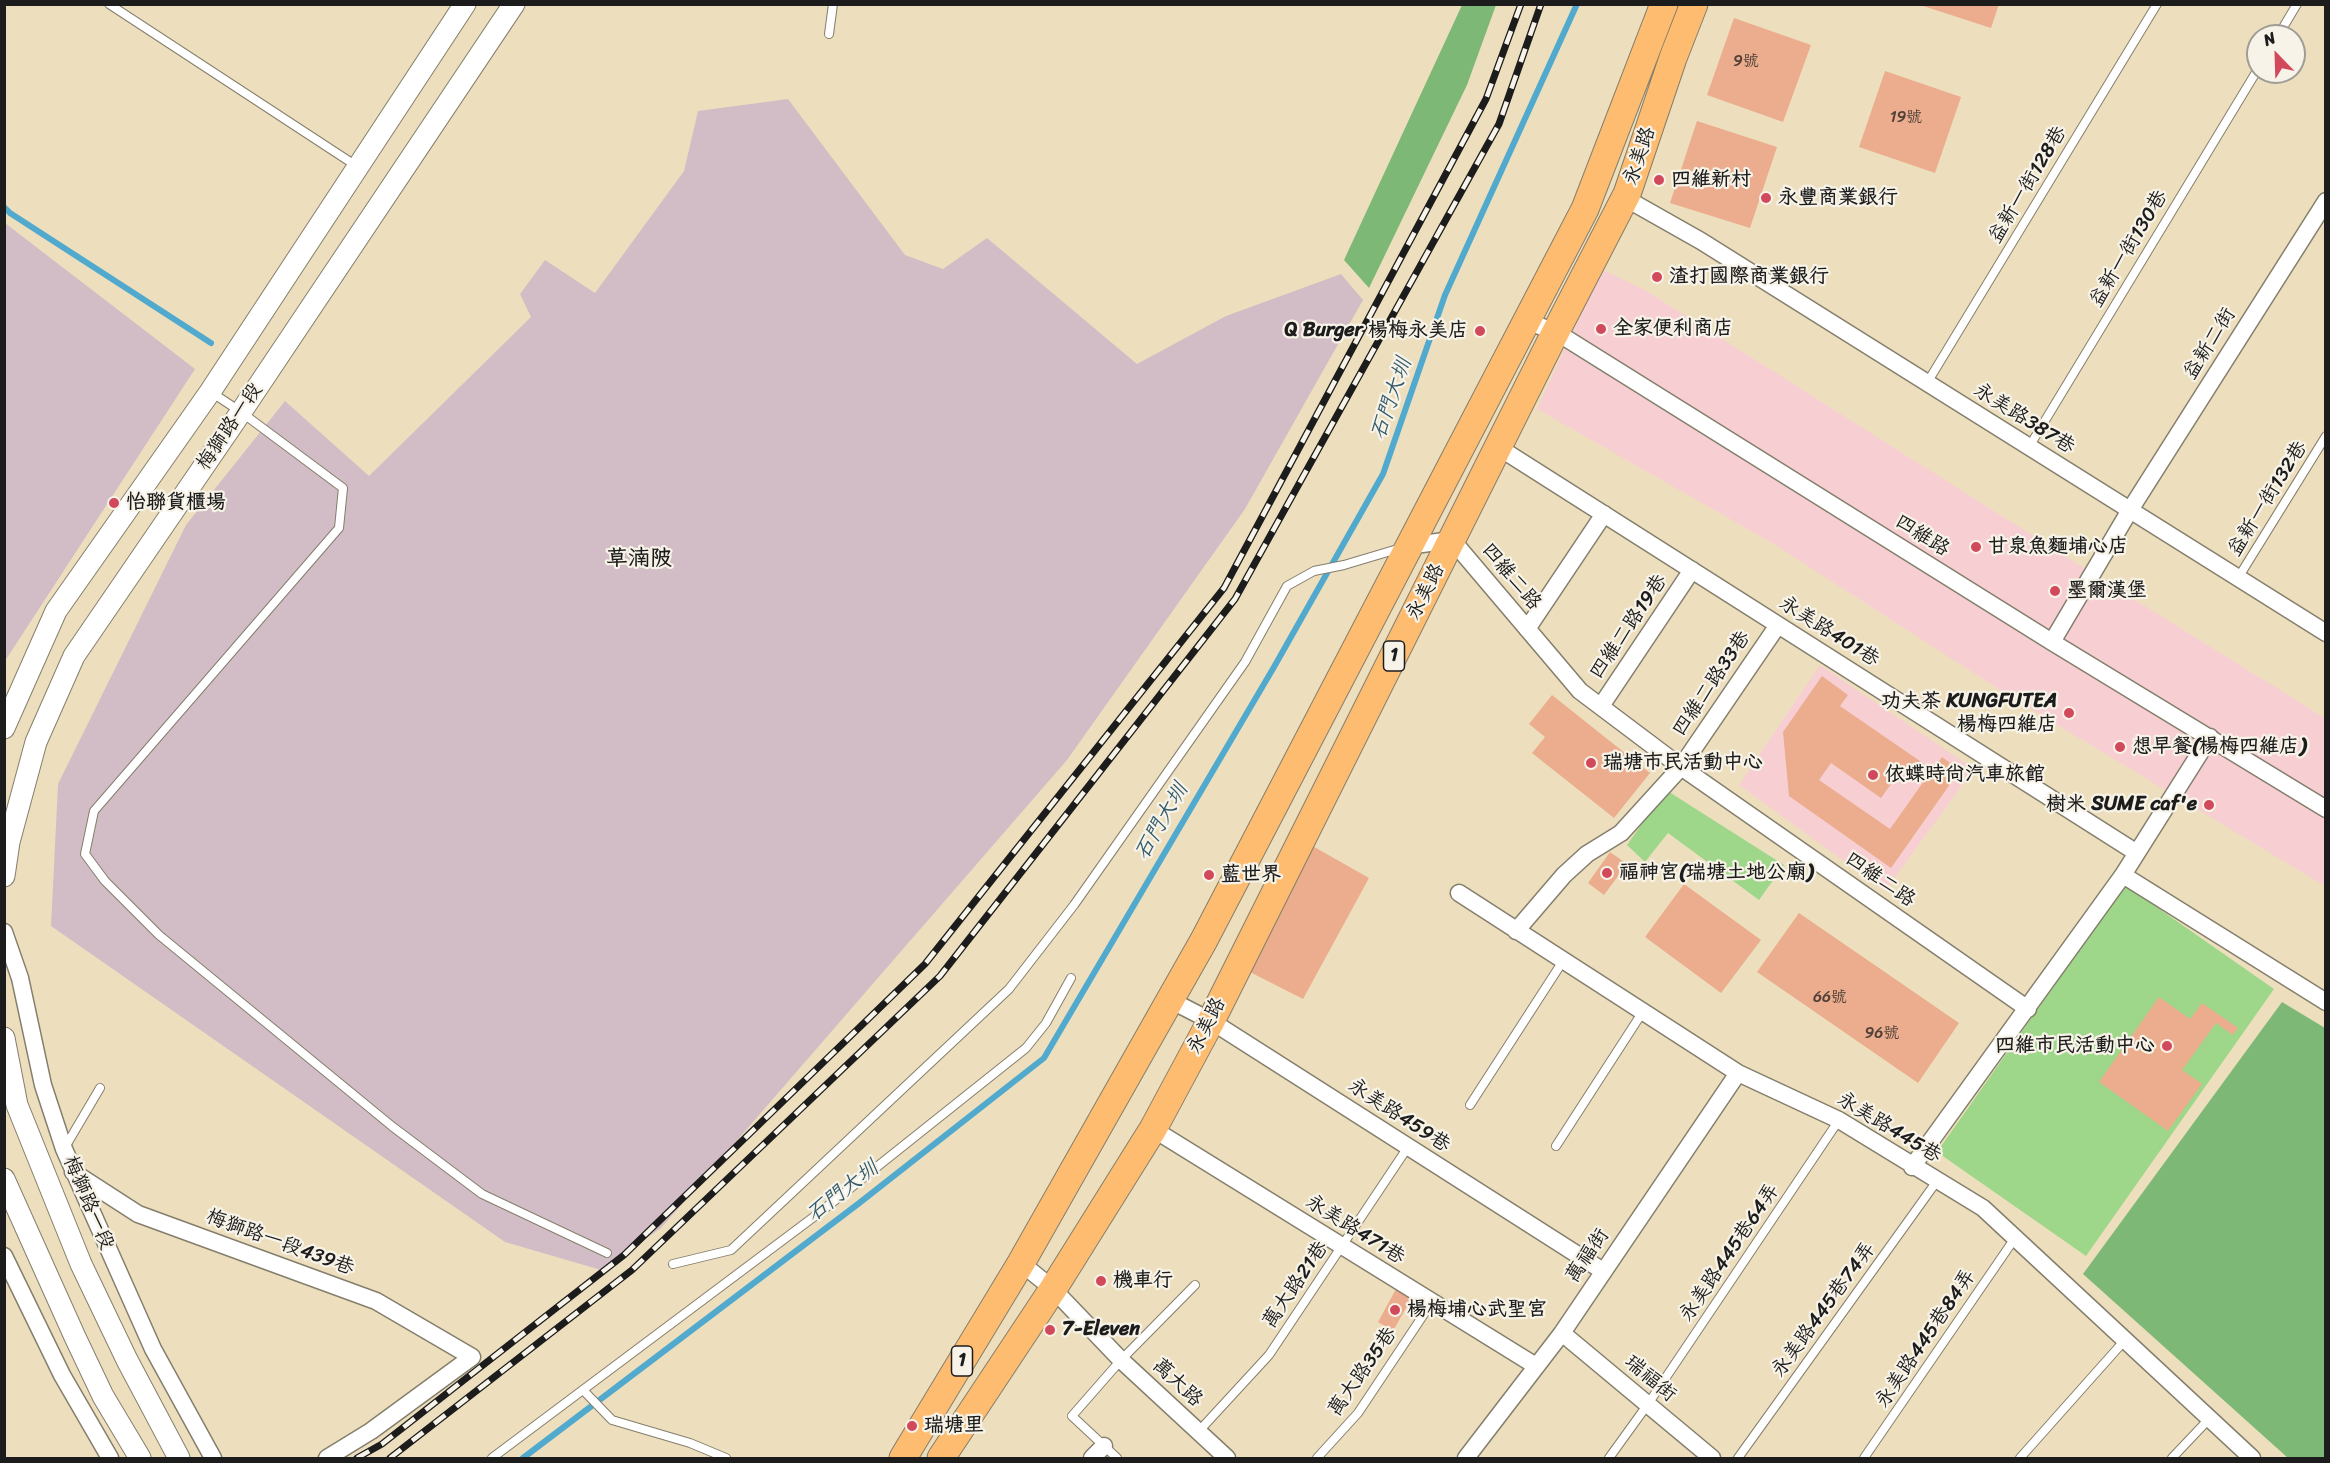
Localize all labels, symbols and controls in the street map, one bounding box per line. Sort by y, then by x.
text: N [2259,23,2280,54]
north arrow [2246,24,2306,84]
house number: 9號 [1733,52,1759,72]
house number: 19號 [1890,108,1922,128]
street label: 益新一街128巷 [1984,122,2072,248]
street label: 永美路 [1619,124,1661,188]
place label: 四維新村 [1671,168,1751,192]
marker: 四維新村 [1652,173,1666,187]
place label: 永豐商業銀行 [1778,186,1898,210]
street label: 益新一街130巷 [2085,186,2173,312]
marker: 永豐商業銀行 [1759,191,1773,205]
place label: 渣打國際商業銀行 [1669,265,1829,289]
marker: 渣打國際商業銀行 [1650,270,1664,284]
street label: 益新二街 [2179,304,2241,384]
place label: 全家便利商店 [1613,317,1733,341]
place label: Q Burger 楊梅永美店 [1285,319,1468,343]
marker: 全家便利商店 [1594,322,1608,336]
marker: Q Burger 楊梅永美店 [1473,324,1487,338]
water label: 石門大圳 [1366,355,1418,443]
street label: 永美路387巷 [1969,378,2079,460]
street label: 梅獅路一段 [192,379,268,475]
street label: 益新一街132巷 [2223,437,2313,561]
place label: 怡聯貨櫃場 [126,491,226,515]
marker: 怡聯貨櫃場 [107,496,121,510]
street label: 四維路 [1890,510,1954,562]
place label: 甘泉魚麵埔心店 [1988,535,2128,559]
street label: 四維二路 [1476,539,1546,615]
marker: 甘泉魚麵埔心店 [1969,540,1983,554]
district label: 草湳陂 [606,546,672,572]
street label: 永美路 [1402,560,1450,624]
street label: 四維二路19巷 [1585,570,1673,684]
place label: 墨爾漢堡 [2067,579,2147,603]
marker: 墨爾漢堡 [2048,584,2062,598]
street label: 永美路401巷 [1774,592,1884,672]
street label: 四維二路33巷 [1668,627,1756,741]
road number: 1 [1384,641,1404,671]
place label: 功夫茶 KUNGFUTEA 楊梅四維店 [1881,690,2057,737]
marker: 功夫茶 KUNGFUTEA 楊梅四維店 [2062,706,2076,720]
place label: 想早餐(楊梅四維店) [2132,735,2306,759]
marker: 想早餐(楊梅四維店) [2113,740,2127,754]
place label: 瑞塘市民活動中心 [1603,751,1763,775]
marker: 瑞塘市民活動中心 [1584,756,1598,770]
place label: 依蝶時尚汽車旅館 [1885,763,2045,787]
marker: 依蝶時尚汽車旅館 [1866,768,1880,782]
water label: 石門大圳 [1130,779,1194,865]
place label: 樹米 SUME caf'e [2046,793,2197,817]
marker: 樹米 SUME caf'e [2202,798,2216,812]
street label: 四維二路 [1840,847,1920,913]
place label: 福神宮(瑞塘土地公廟) [1619,861,1813,885]
place label: 藍世界 [1221,863,1281,887]
marker: 福神宮(瑞塘土地公廟) [1600,866,1614,880]
marker: 藍世界 [1202,868,1216,882]
house number: 66號 [1813,988,1847,1008]
street label: 永美路 [1183,994,1231,1058]
house number: 96號 [1865,1024,1899,1044]
place label: 四維市民活動中心 [1995,1034,2155,1058]
marker: 四維市民活動中心 [2160,1039,2174,1053]
street label: 永美路459巷 [1343,1074,1455,1158]
street label: 永美路445巷 [1833,1088,1945,1168]
street label: 梅獅路一段 [57,1152,119,1254]
water label: 石門大圳 [802,1156,884,1228]
street label: 永美路445巷64弄 [1675,1180,1785,1326]
street label: 永美路471巷 [1301,1190,1409,1270]
street label: 梅獅路一段439巷 [203,1205,357,1281]
street label: 萬福街 [1561,1224,1615,1288]
street label: 萬大路21巷 [1258,1237,1334,1333]
street label: 永美路445巷74弄 [1767,1238,1881,1382]
street label: 永美路445巷84弄 [1871,1265,1981,1413]
place label: 機車行 [1113,1269,1173,1293]
marker: 機車行 [1094,1274,1108,1288]
place label: 楊梅埔心武聖宮 [1407,1298,1547,1322]
marker: 楊梅埔心武聖宮 [1388,1303,1402,1317]
place label: 7-Eleven [1062,1318,1140,1342]
marker: 7-Eleven [1043,1323,1057,1337]
street label: 萬大路35巷 [1324,1323,1402,1421]
road number: 1 [952,1346,972,1376]
street label: 瑞福街 [1619,1351,1681,1407]
street label: 萬大路 [1147,1354,1207,1412]
place label: 瑞塘里 [924,1414,984,1438]
marker: 瑞塘里 [905,1419,919,1433]

